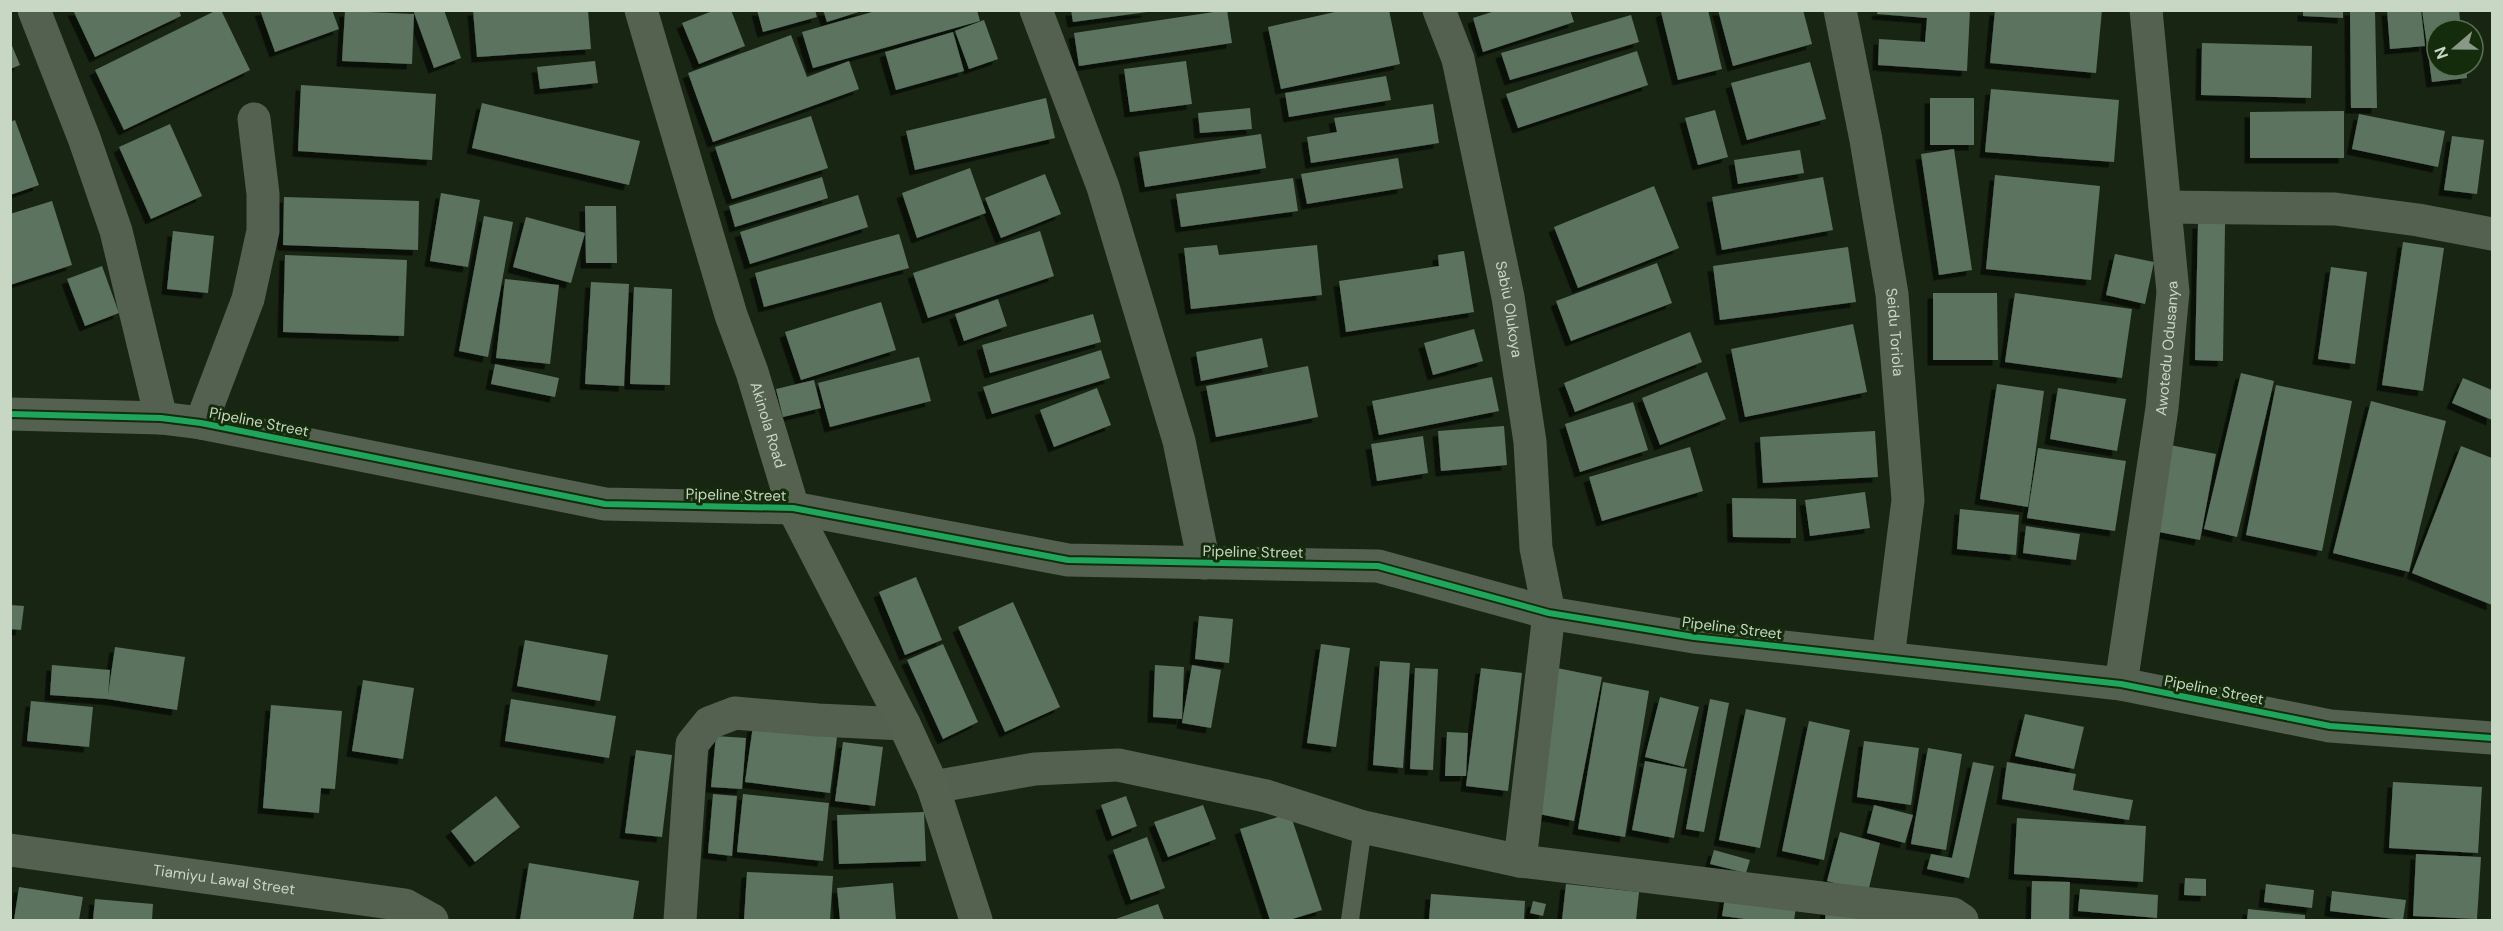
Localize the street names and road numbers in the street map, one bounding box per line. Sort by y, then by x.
street label: Sabiu Olukoya [1491,259,1527,359]
street label: Awotedu Odusanya [2151,280,2183,417]
street label: Seidu Toriola [1881,286,1908,377]
street label: Akinola Road [746,379,790,470]
street label: Pipeline Street [208,403,310,441]
street label: Pipeline Street [685,484,787,506]
street label: Pipeline Street [1202,541,1304,563]
street label: Pipeline Street [1681,612,1783,644]
street label: Pipeline Street [2163,671,2265,709]
street label: Tiamiyu Lawal Street [152,860,296,900]

